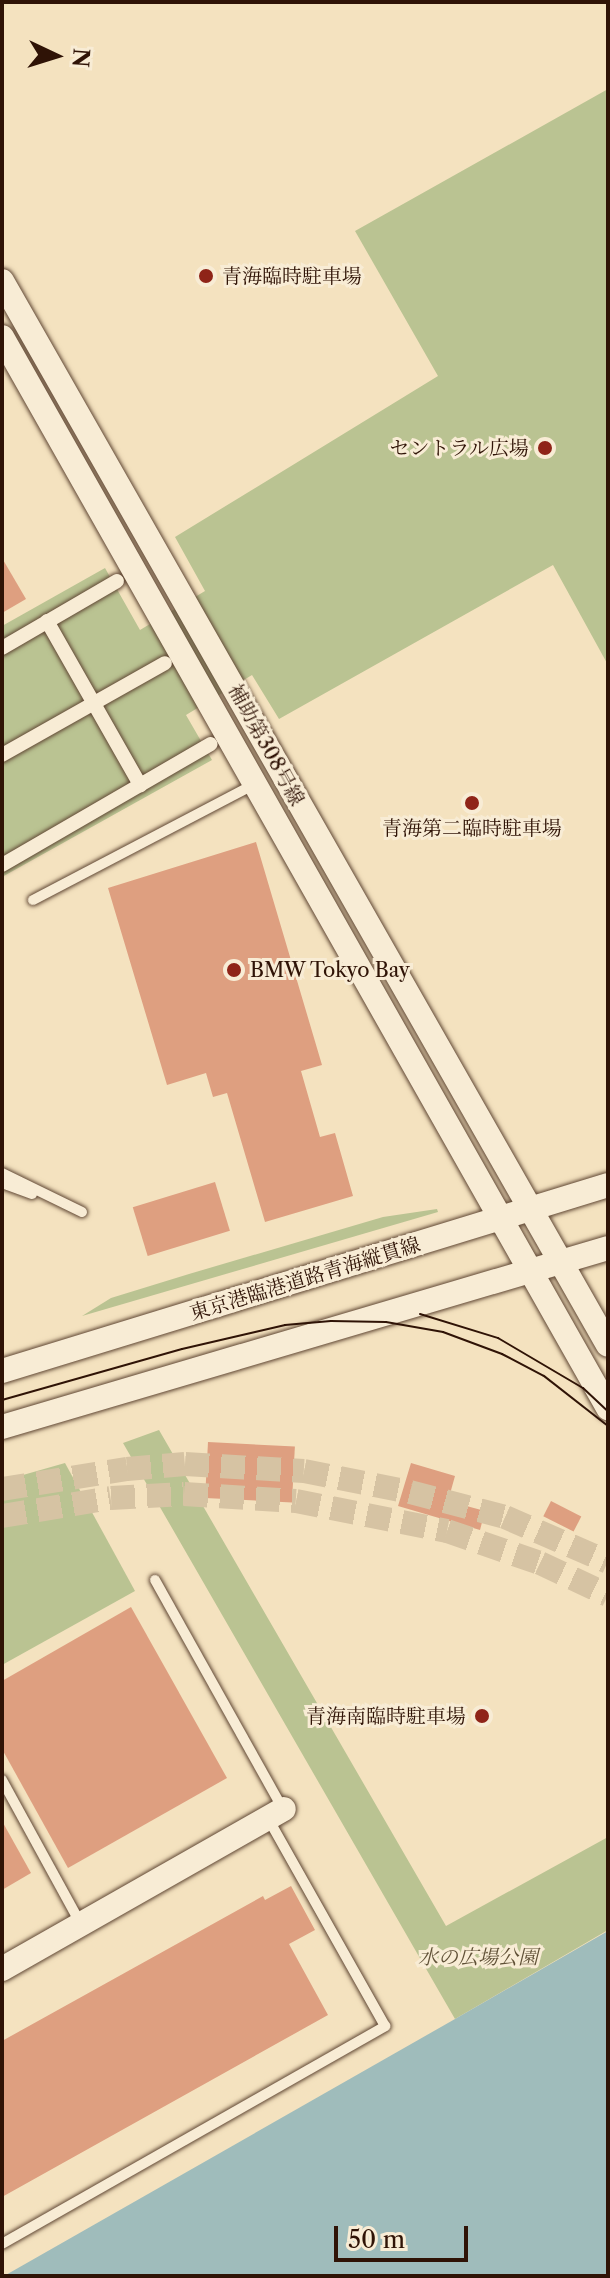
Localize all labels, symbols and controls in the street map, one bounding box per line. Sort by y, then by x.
north arrow [16,16,96,96]
text: N [66,47,95,68]
place label: 青海臨時駐車場 [222,264,362,288]
marker: 青海臨時駐車場 [197,267,215,285]
place label: セントラル広場 [389,436,529,460]
marker: セントラル広場 [536,439,554,457]
street label: 補助第308号線 [223,680,309,810]
marker: 青海第二臨時駐車場 [463,794,481,812]
place label: 青海第二臨時駐車場 [382,816,562,840]
place label: BMW Tokyo Bay [250,958,411,982]
marker: BMW Tokyo Bay [225,961,243,979]
street label: 東京港臨港道路青海縦貫線 [187,1232,423,1326]
place label: 青海南臨時駐車場 [306,1704,466,1728]
marker: 青海南臨時駐車場 [473,1707,491,1725]
park label: 水の広場公園 [418,1945,538,1969]
scale bar [338,2210,472,2260]
text: 50 m [348,2225,405,2254]

